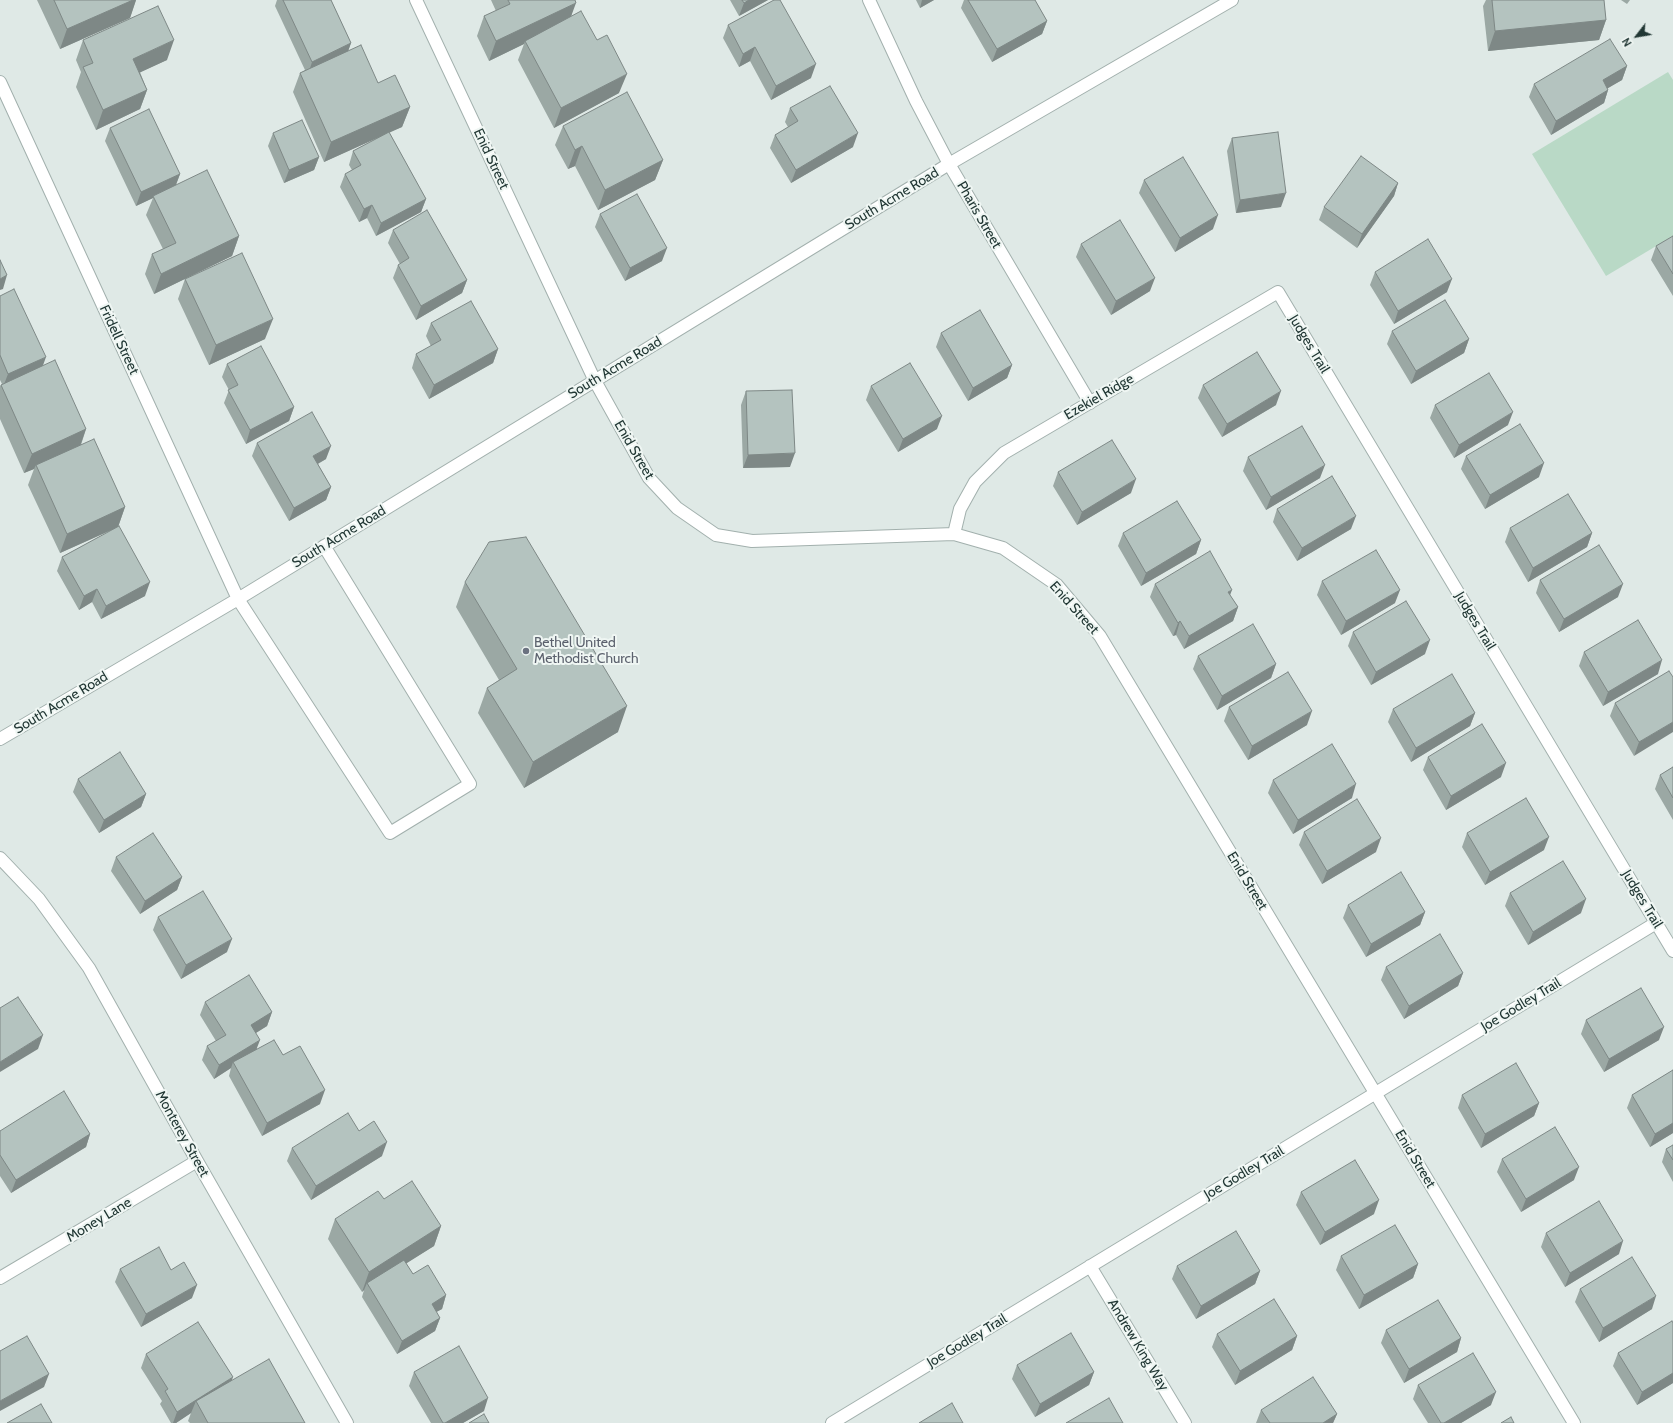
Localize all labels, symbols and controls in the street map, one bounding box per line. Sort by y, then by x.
north arrow [1617,16,1657,56]
text: N [1619,35,1635,49]
street label: Enid Street [470,126,512,192]
street label: South Acme Road [842,164,942,234]
street label: Pharis Street [953,179,1005,251]
street label: Fridell Street [96,303,142,377]
street label: Judges Trail [1285,312,1333,376]
street label: South Acme Road [565,333,665,403]
street label: Ezekiel Ridge [1061,370,1137,424]
street label: Enid Street [610,418,658,482]
street label: South Acme Road [289,502,389,572]
street label: Enid Street [1046,578,1102,638]
street label: Judges Trail [1451,589,1499,653]
place label: Bethel United Methodist Church [534,635,639,668]
marker: Bethel United Methodist Church [521,646,531,656]
street label: South Acme Road [11,668,111,738]
street label: Enid Street [1223,849,1271,913]
street label: Judges Trail [1618,867,1666,931]
street label: Joe Godley Trail [1478,975,1564,1035]
street label: Monterey Street [151,1088,213,1180]
street label: Enid Street [1391,1127,1439,1191]
street label: Joe Godley Trail [1201,1143,1287,1203]
street label: Money Lane [63,1194,135,1246]
street label: Andrew King Way [1104,1296,1172,1394]
street label: Joe Godley Trail [924,1311,1010,1371]

